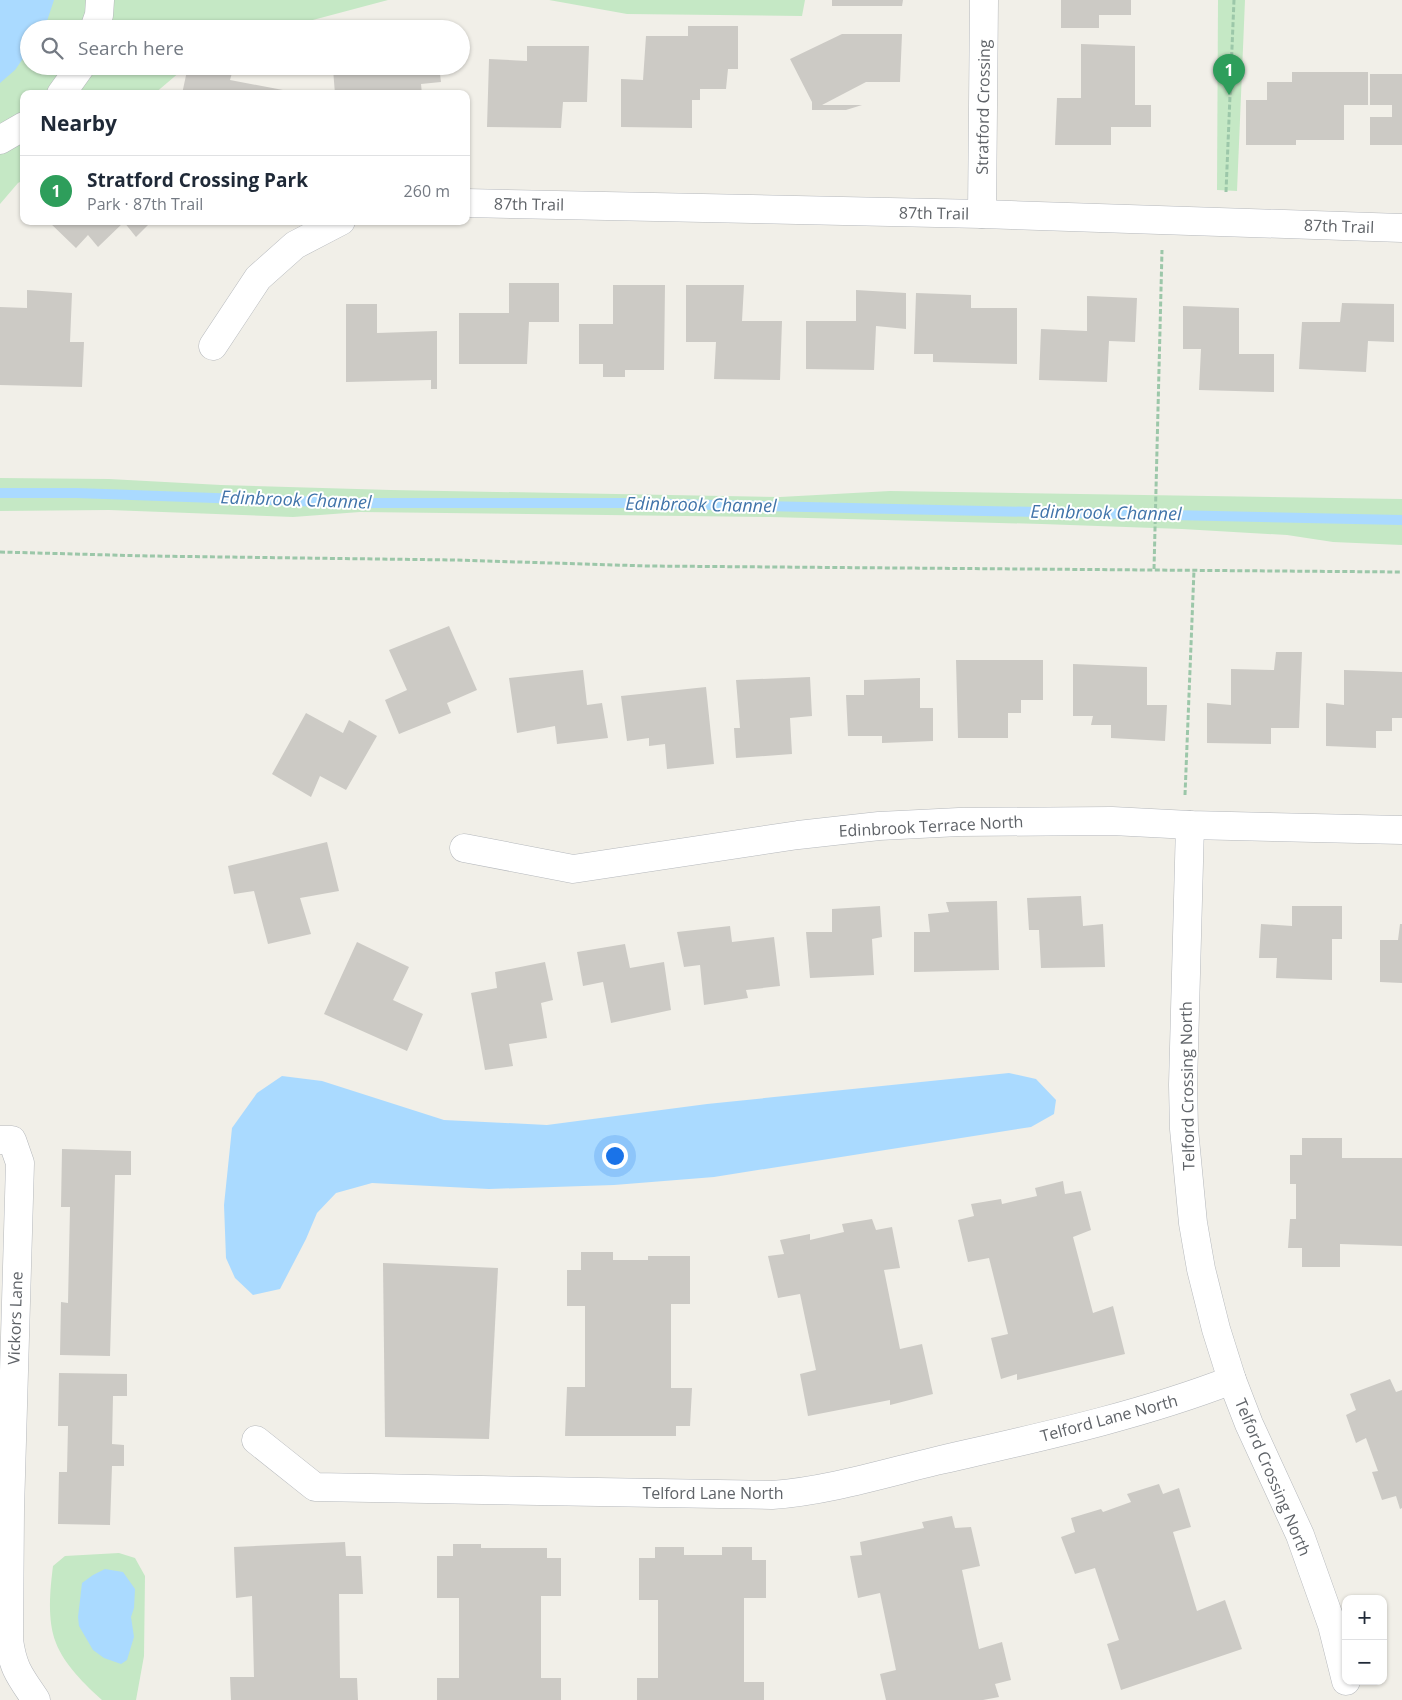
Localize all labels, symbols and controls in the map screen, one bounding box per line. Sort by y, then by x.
search box [20,20,470,75]
icon: search [38,34,66,62]
text: Search here [78,35,184,61]
street label: Stratford Crossing [971,39,995,175]
pin: 1 [1213,54,1245,95]
text: Nearby [40,109,117,137]
text: Stratford Crossing Park [87,167,308,193]
text: 1 [51,180,61,202]
text: 260 m [404,180,450,202]
street label: 87th Trail [494,192,564,216]
text: Park · 87th Trail [87,193,203,215]
street label: 87th Trail [899,201,969,225]
street label: 87th Trail [1303,214,1375,238]
water label: Edinbrook Channel [220,484,372,514]
water label: Edinbrook Channel [625,491,777,517]
water label: Edinbrook Channel [1030,499,1182,525]
street label: Edinbrook Terrace North [838,810,1024,842]
street label: Telford Crossing North [1175,1001,1199,1171]
your location [602,1143,628,1169]
street label: Vickors Lane [2,1271,28,1365]
street label: Telford Lane North [1038,1389,1180,1447]
street label: Telford Crossing North [1230,1395,1316,1559]
street label: Telford Lane North [642,1482,784,1504]
map controls [1342,1595,1387,1685]
button: + [1342,1595,1387,1640]
button: − [1342,1640,1387,1685]

